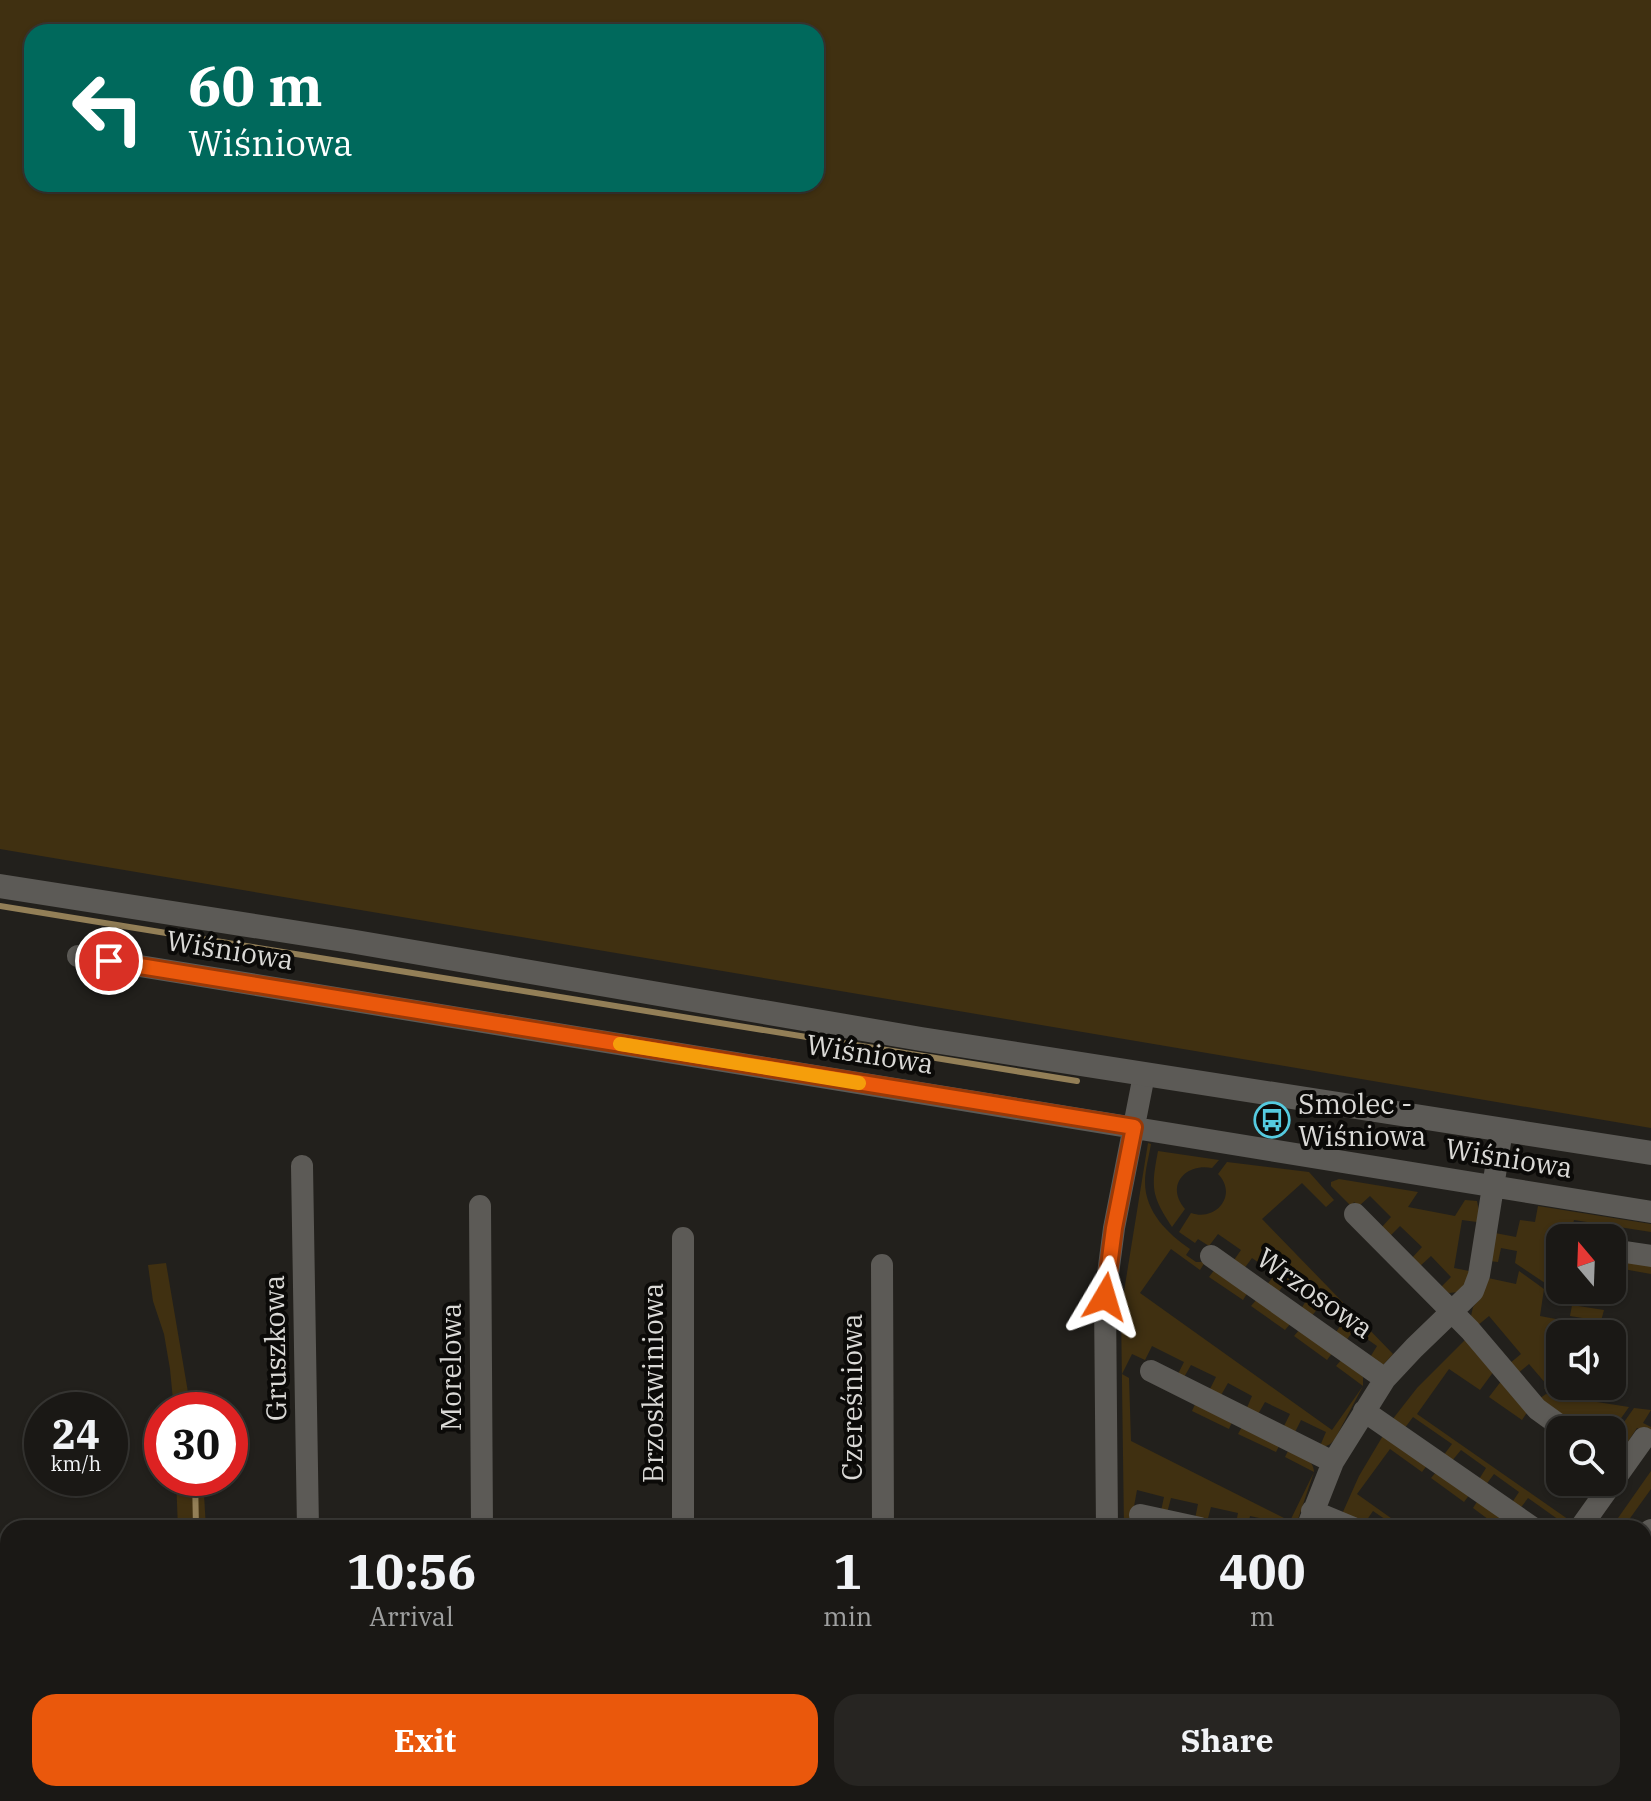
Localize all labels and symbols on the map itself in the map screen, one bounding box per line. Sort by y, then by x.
street label: Wiśniowa [164,921,296,978]
pin [75,927,143,995]
street label: Wiśniowa [804,1025,936,1082]
place label: Smolec - Wiśniowa [1298,1085,1426,1154]
bus stop icon: Smolec - Wiśniowa [1253,1101,1291,1139]
street label: Wiśniowa [1443,1129,1575,1186]
north arrow [1546,1224,1626,1304]
street label: Wrzosowa [1250,1239,1381,1346]
position arrow [1063,1255,1147,1339]
street label: Gruszkowa [255,1275,294,1421]
street label: Brzoskwiniowa [634,1283,671,1483]
street label: Morelowa [432,1303,469,1431]
street label: Czereśniowa [833,1313,870,1481]
speed limit sign: 30 [144,1392,248,1496]

